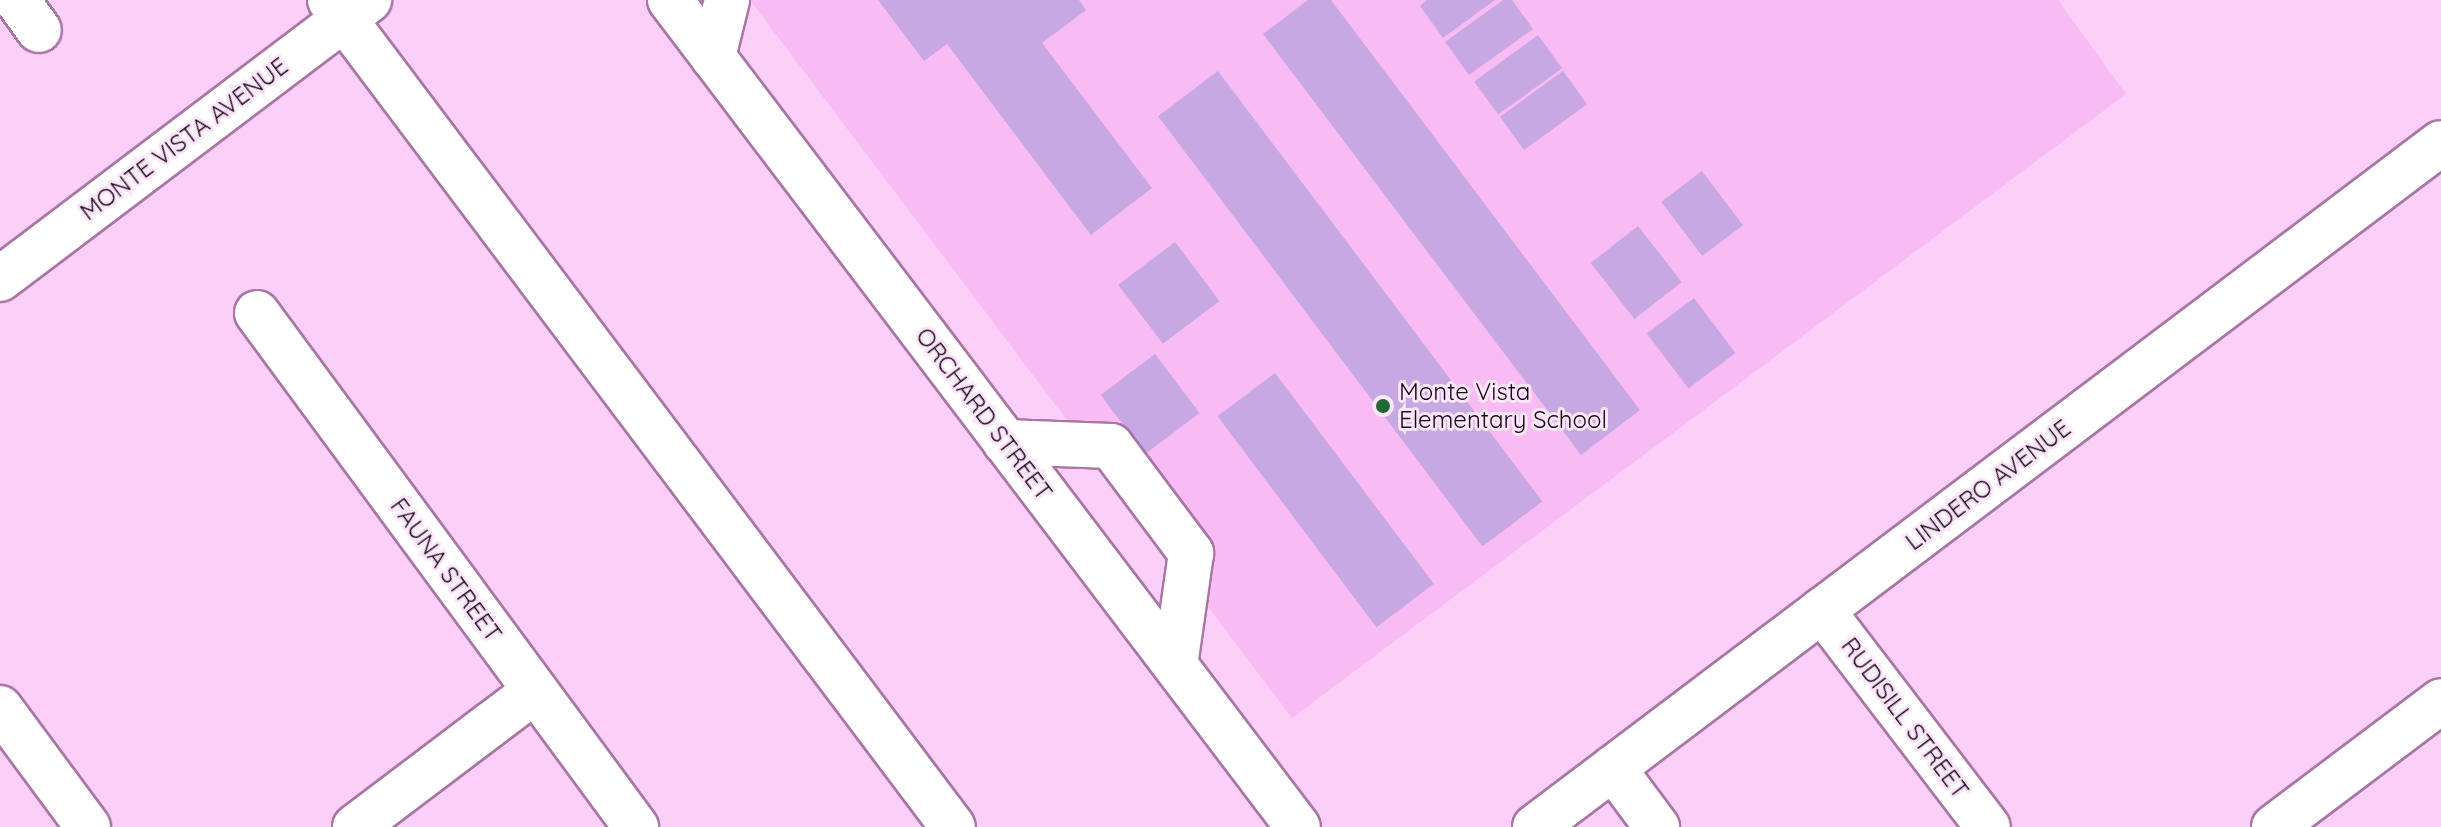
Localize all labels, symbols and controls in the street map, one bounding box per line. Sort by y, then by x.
street label: MONTE VISTA AVENUE [75,52,293,226]
street label: ORCHARD STREET [910,322,1058,506]
place label: Monte Vista Elementary School [1399,378,1607,434]
marker: Monte Vista Elementary School [1374,397,1392,415]
street label: LINDERO AVENUE [1900,414,2076,556]
street label: FAUNA STREET [384,493,508,647]
street label: RUDISILL STREET [1835,632,1975,804]

